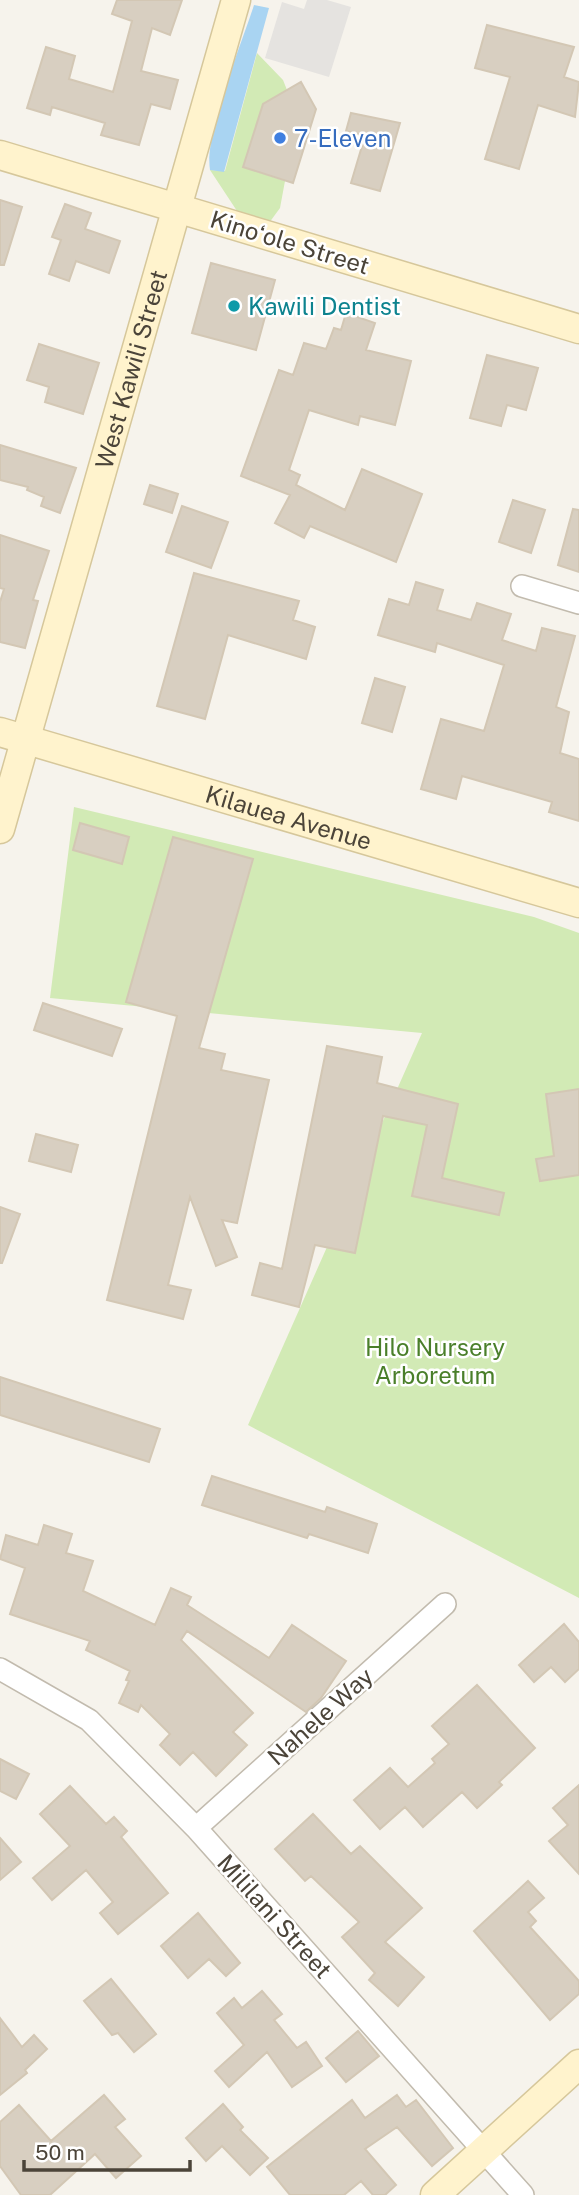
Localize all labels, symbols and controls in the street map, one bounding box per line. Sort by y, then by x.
place label: 7-Eleven [294,124,391,152]
marker: 7-Eleven [272,130,288,146]
street label: Kinoʻole Street [207,205,373,279]
street label: West Kawili Street [89,267,172,472]
place label: Kawili Dentist [248,292,401,320]
marker: Kawili Dentist [226,298,242,314]
street label: Kilauea Avenue [202,779,375,855]
park label: Hilo Nursery Arboretum [365,1333,505,1389]
street label: Nahele Way [262,1661,378,1770]
street label: Mililani Street [212,1848,338,1984]
scale bar [24,2128,191,2172]
text: 50 m [35,2140,85,2165]

